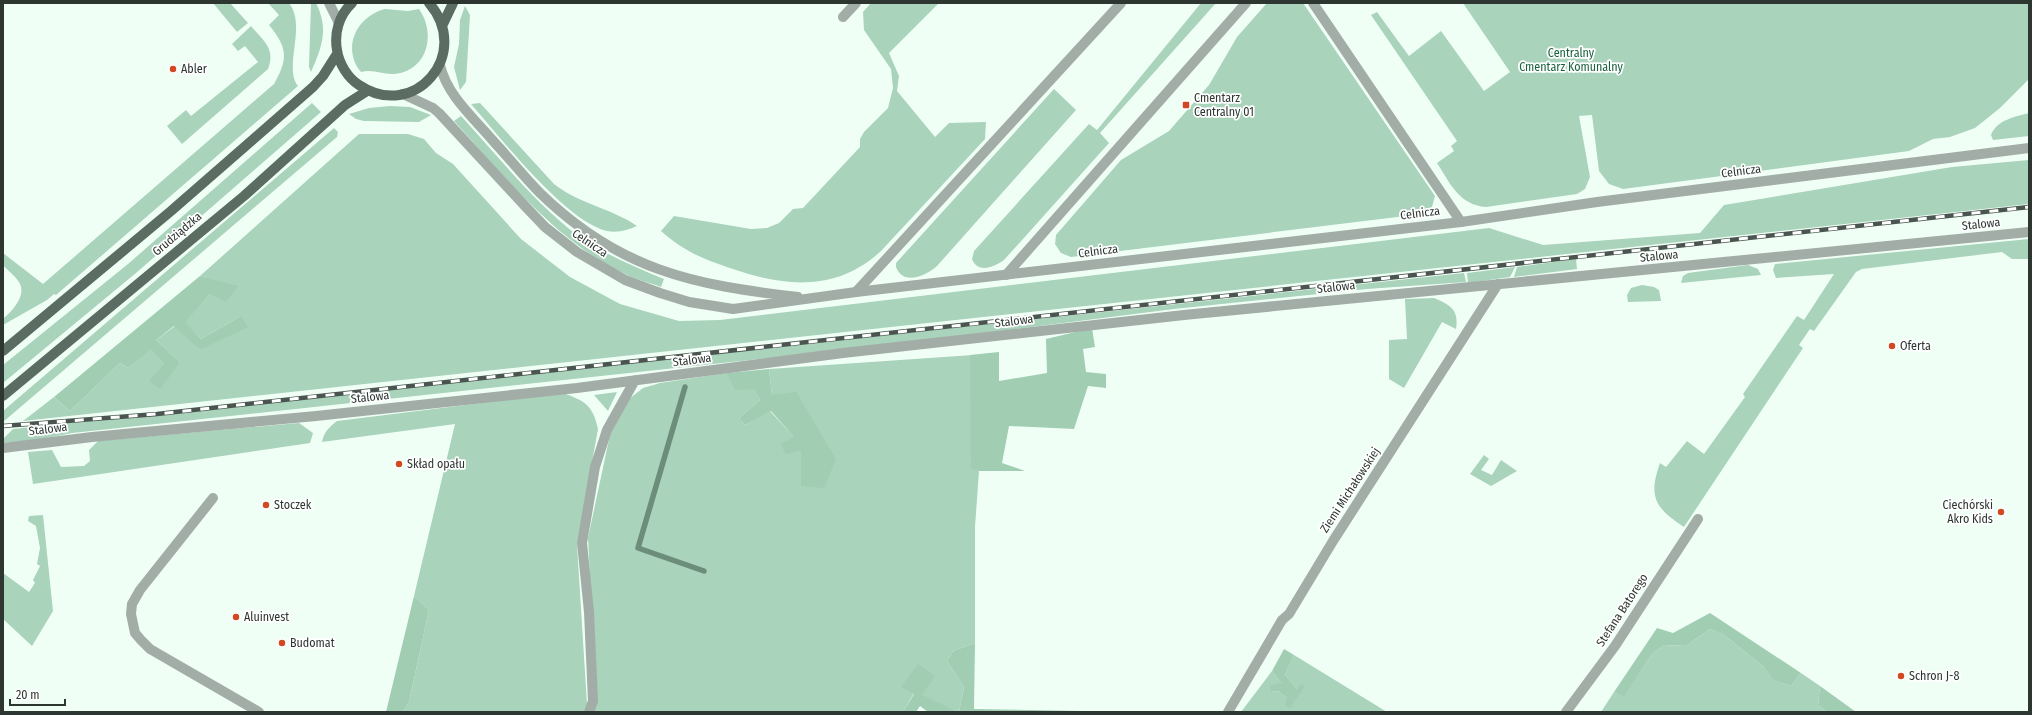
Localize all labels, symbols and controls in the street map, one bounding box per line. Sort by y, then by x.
park label: Centralny Cmentarz Komunalny [1519,46,1623,74]
place label: Abler [181,62,208,76]
marker: Abler [168,64,178,74]
place label: Cmentarz Centralny 01 [1194,91,1254,119]
marker: Cmentarz Centralny 01 [1181,100,1191,110]
street label: Celnicza [1720,162,1762,180]
street label: Celnicza [1399,204,1441,222]
street label: Grudziądzka [150,209,205,259]
street label: Stalowa [1961,215,2001,233]
street label: Celnicza [570,226,611,260]
street label: Celnicza [1077,242,1119,260]
street label: Stalowa [1639,247,1679,265]
street label: Stalowa [1316,278,1356,296]
street label: Stalowa [994,312,1034,330]
place label: Oferta [1900,339,1931,353]
marker: Oferta [1887,341,1897,351]
street label: Stalowa [672,351,712,369]
street label: Stalowa [350,388,390,406]
street label: Stalowa [28,420,68,438]
street label: Ziemi Michałowskiej [1317,445,1383,535]
place label: Skład opału [407,457,465,471]
marker: Skład opału [394,459,404,469]
place label: Stoczek [274,498,312,512]
place label: Ciechórski Akro Kids [1942,498,1993,526]
marker: Stoczek [261,500,271,510]
marker: Ciechórski Akro Kids [1996,507,2006,517]
street label: Stefana Batorego [1593,571,1651,649]
place label: Aluinvest [244,610,289,624]
marker: Aluinvest [231,612,241,622]
place label: Budomat [290,636,335,650]
marker: Budomat [277,638,287,648]
place label: Schron J-8 [1909,669,1959,683]
marker: Schron J-8 [1896,671,1906,681]
scale bar [10,681,65,707]
text: 20 m [16,688,40,702]

